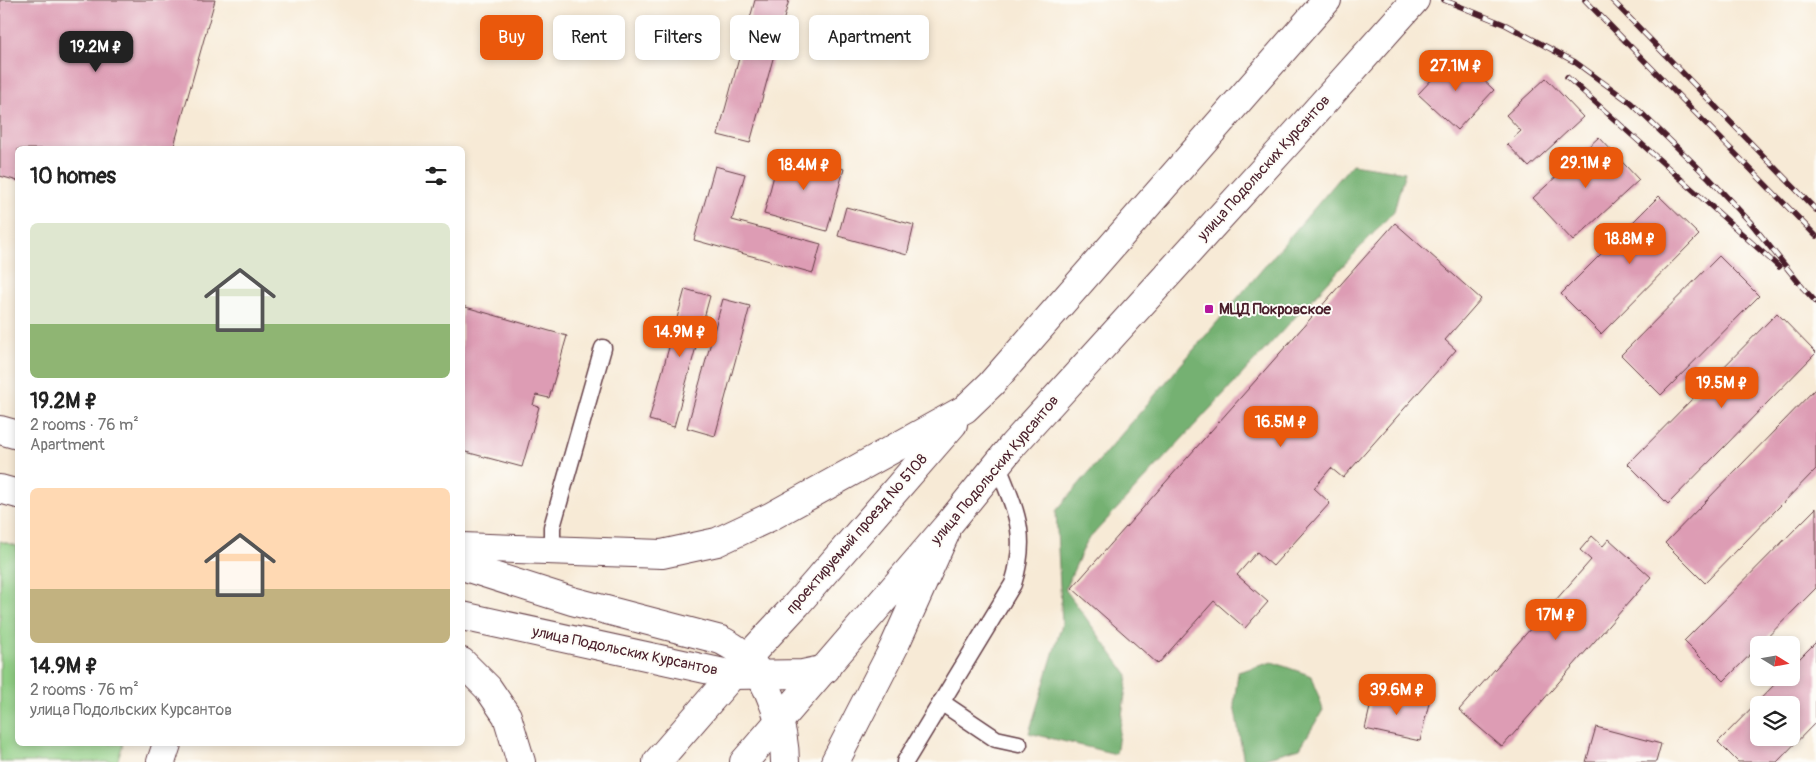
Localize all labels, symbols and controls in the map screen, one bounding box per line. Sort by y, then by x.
chip: Buy [480,15,543,60]
chip: Rent [553,15,625,60]
chip: Filters [635,15,720,60]
chip: New [730,15,799,60]
chip: Apartment [809,15,929,60]
pin: 19.2M ₽ [50,30,142,73]
text: 19.2M ₽ [70,37,122,57]
pin: 27.1M ₽ [1410,49,1502,92]
text: 27.1M ₽ [1430,56,1482,76]
street label: улица Подольских Курсантов [1193,91,1334,245]
pin: 29.1M ₽ [1540,146,1632,189]
pin: 18.4M ₽ [758,148,850,191]
text: 29.1M ₽ [1560,153,1612,173]
text: 18.4M ₽ [778,155,830,175]
icon: filters [422,162,450,190]
text: 10 homes [30,163,116,190]
pin: 18.8M ₽ [1584,222,1676,265]
text: 18.8M ₽ [1605,229,1655,249]
icon: home [195,255,285,345]
place label: МЦД Покровское [1219,300,1331,319]
marker: МЦД Покровское [1203,303,1215,315]
pin: 14.9M ₽ [634,316,726,358]
text: 14.9M ₽ [654,322,706,342]
pin: 19.5M ₽ [1676,366,1768,409]
text: 19.5M ₽ [1696,373,1748,393]
text: 19.2M ₽ [30,388,98,415]
street label: улица Подольских Курсантов [926,391,1063,549]
pin: 16.5M ₽ [1235,406,1327,448]
text: 16.5M ₽ [1255,412,1307,432]
text: 2 rooms · 76 m² [30,415,139,435]
text: Apartment [30,435,105,455]
street label: проектируемый проезд № 5108 [782,450,932,618]
icon: home [195,520,285,610]
pin: 17M ₽ [1521,598,1591,641]
text: 17M ₽ [1536,605,1576,625]
street label: улица Подольских Курсантов [529,622,720,680]
north arrow [1750,636,1800,686]
map controls [1750,636,1800,746]
text: 14.9M ₽ [30,653,98,680]
pin: 39.6M ₽ [1351,674,1443,716]
text: 2 rooms · 76 m² [30,680,139,700]
text: 39.6M ₽ [1370,680,1424,700]
button: layers [1750,696,1800,746]
text: улица Подольских Курсантов [30,700,232,720]

